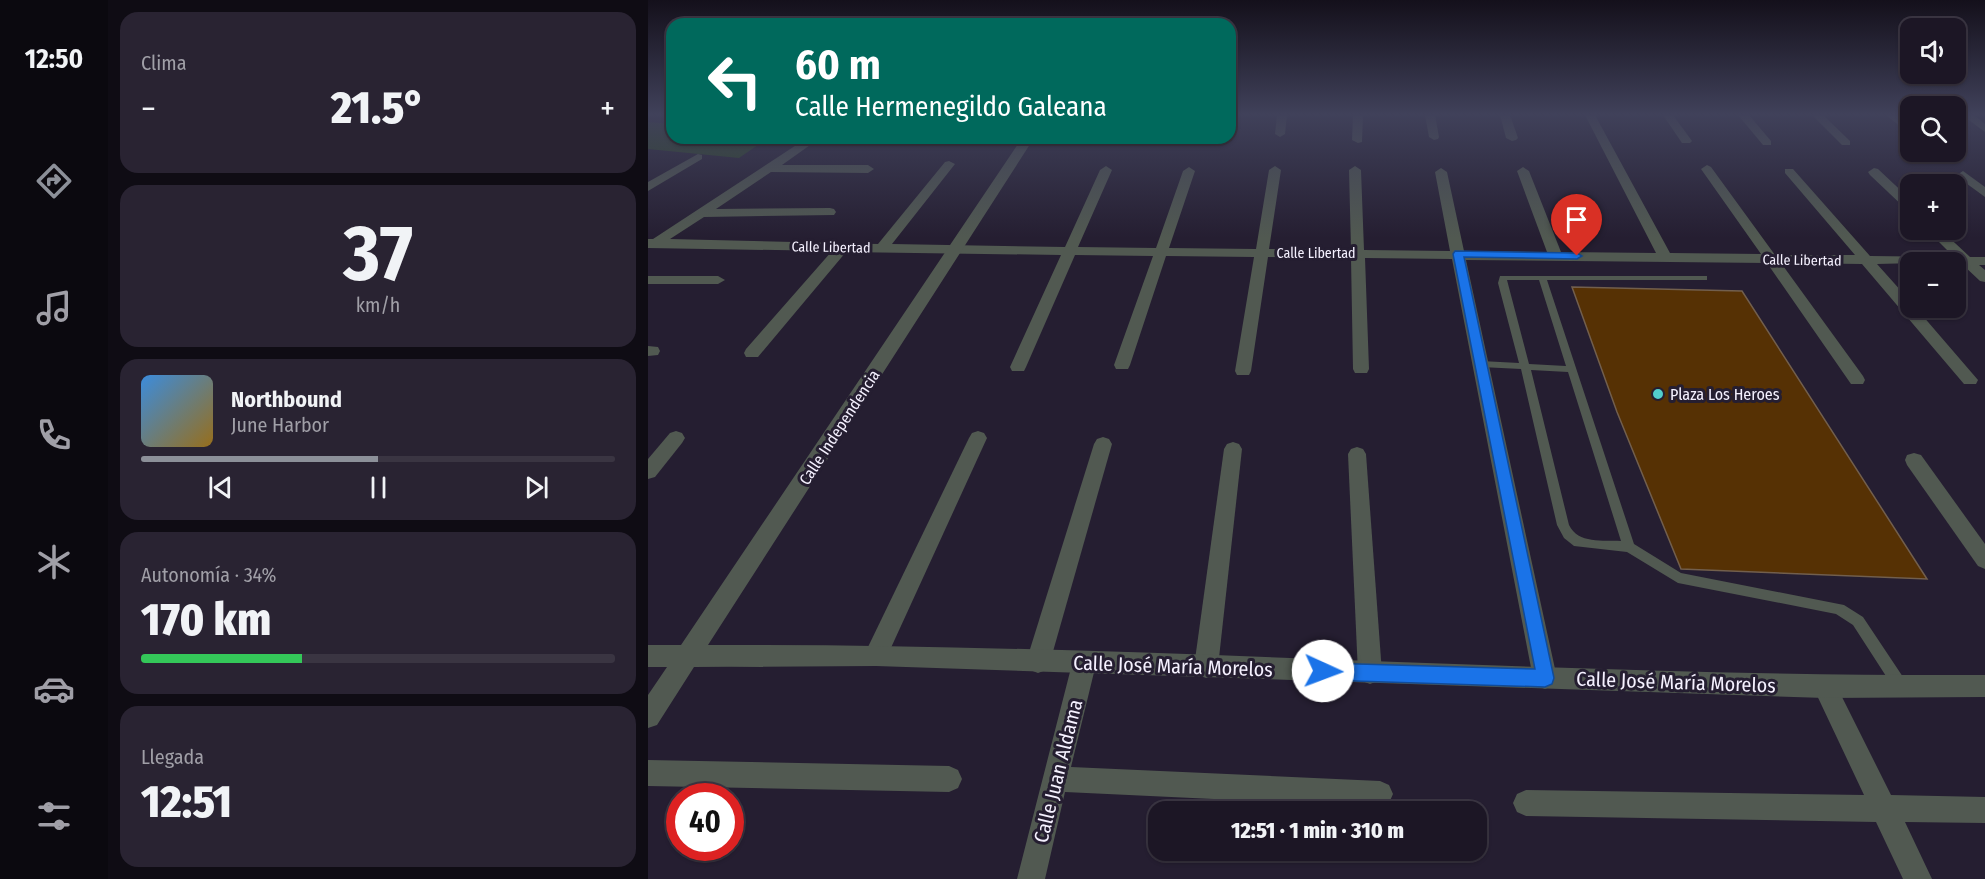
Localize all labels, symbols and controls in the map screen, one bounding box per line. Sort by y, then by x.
map controls [1900,18,1966,318]
button: sound [1900,18,1966,84]
text: 60 m [795,40,881,90]
icon: left [696,42,774,120]
text: 12:50 [25,43,83,75]
text: Clima [141,51,186,75]
text: 21.5° [331,81,425,135]
text: − [141,89,156,129]
text: + [600,89,615,129]
text: Calle Hermenegildo Galeana [795,91,1107,123]
button: search [1900,96,1966,162]
icon: directions [33,160,75,202]
button: + [1900,174,1966,240]
pin [1551,194,1602,256]
icon: arrive [1560,203,1593,236]
text: 37 [343,207,413,301]
street label: Calle Libertad [791,238,871,257]
street label: Calle Libertad [1276,245,1356,262]
street label: Calle Libertad [1762,251,1842,270]
button: − [1900,252,1966,318]
icon: music [33,287,75,329]
text: km/h [356,293,400,317]
street label: Calle Independencia [795,366,884,488]
place label: Plaza Los Heroes [1670,385,1780,404]
text: Northbound [231,386,342,413]
marker: Plaza Los Heroes [1651,387,1665,401]
text: June Harbor [231,413,329,437]
icon: phone [33,414,75,456]
icon: previous [204,471,237,504]
icon: pause [362,471,395,504]
icon: next [520,471,553,504]
icon: climate [33,541,75,583]
text: Autonomía · 34% [141,563,276,587]
text: 170 km [141,593,271,647]
position arrow [1291,639,1355,703]
street label: Calle José María Morelos [1073,651,1273,681]
street label: Calle José María Morelos [1576,667,1776,697]
icon: car [33,668,75,710]
street label: Calle Juan Aldama [1029,697,1087,845]
text: Llegada [141,745,204,769]
text: 12:51 [141,775,232,829]
speed limit sign: 40 [666,783,744,861]
icon: filters [33,795,75,837]
text: 12:51 · 1 min · 310 m [1231,817,1404,844]

